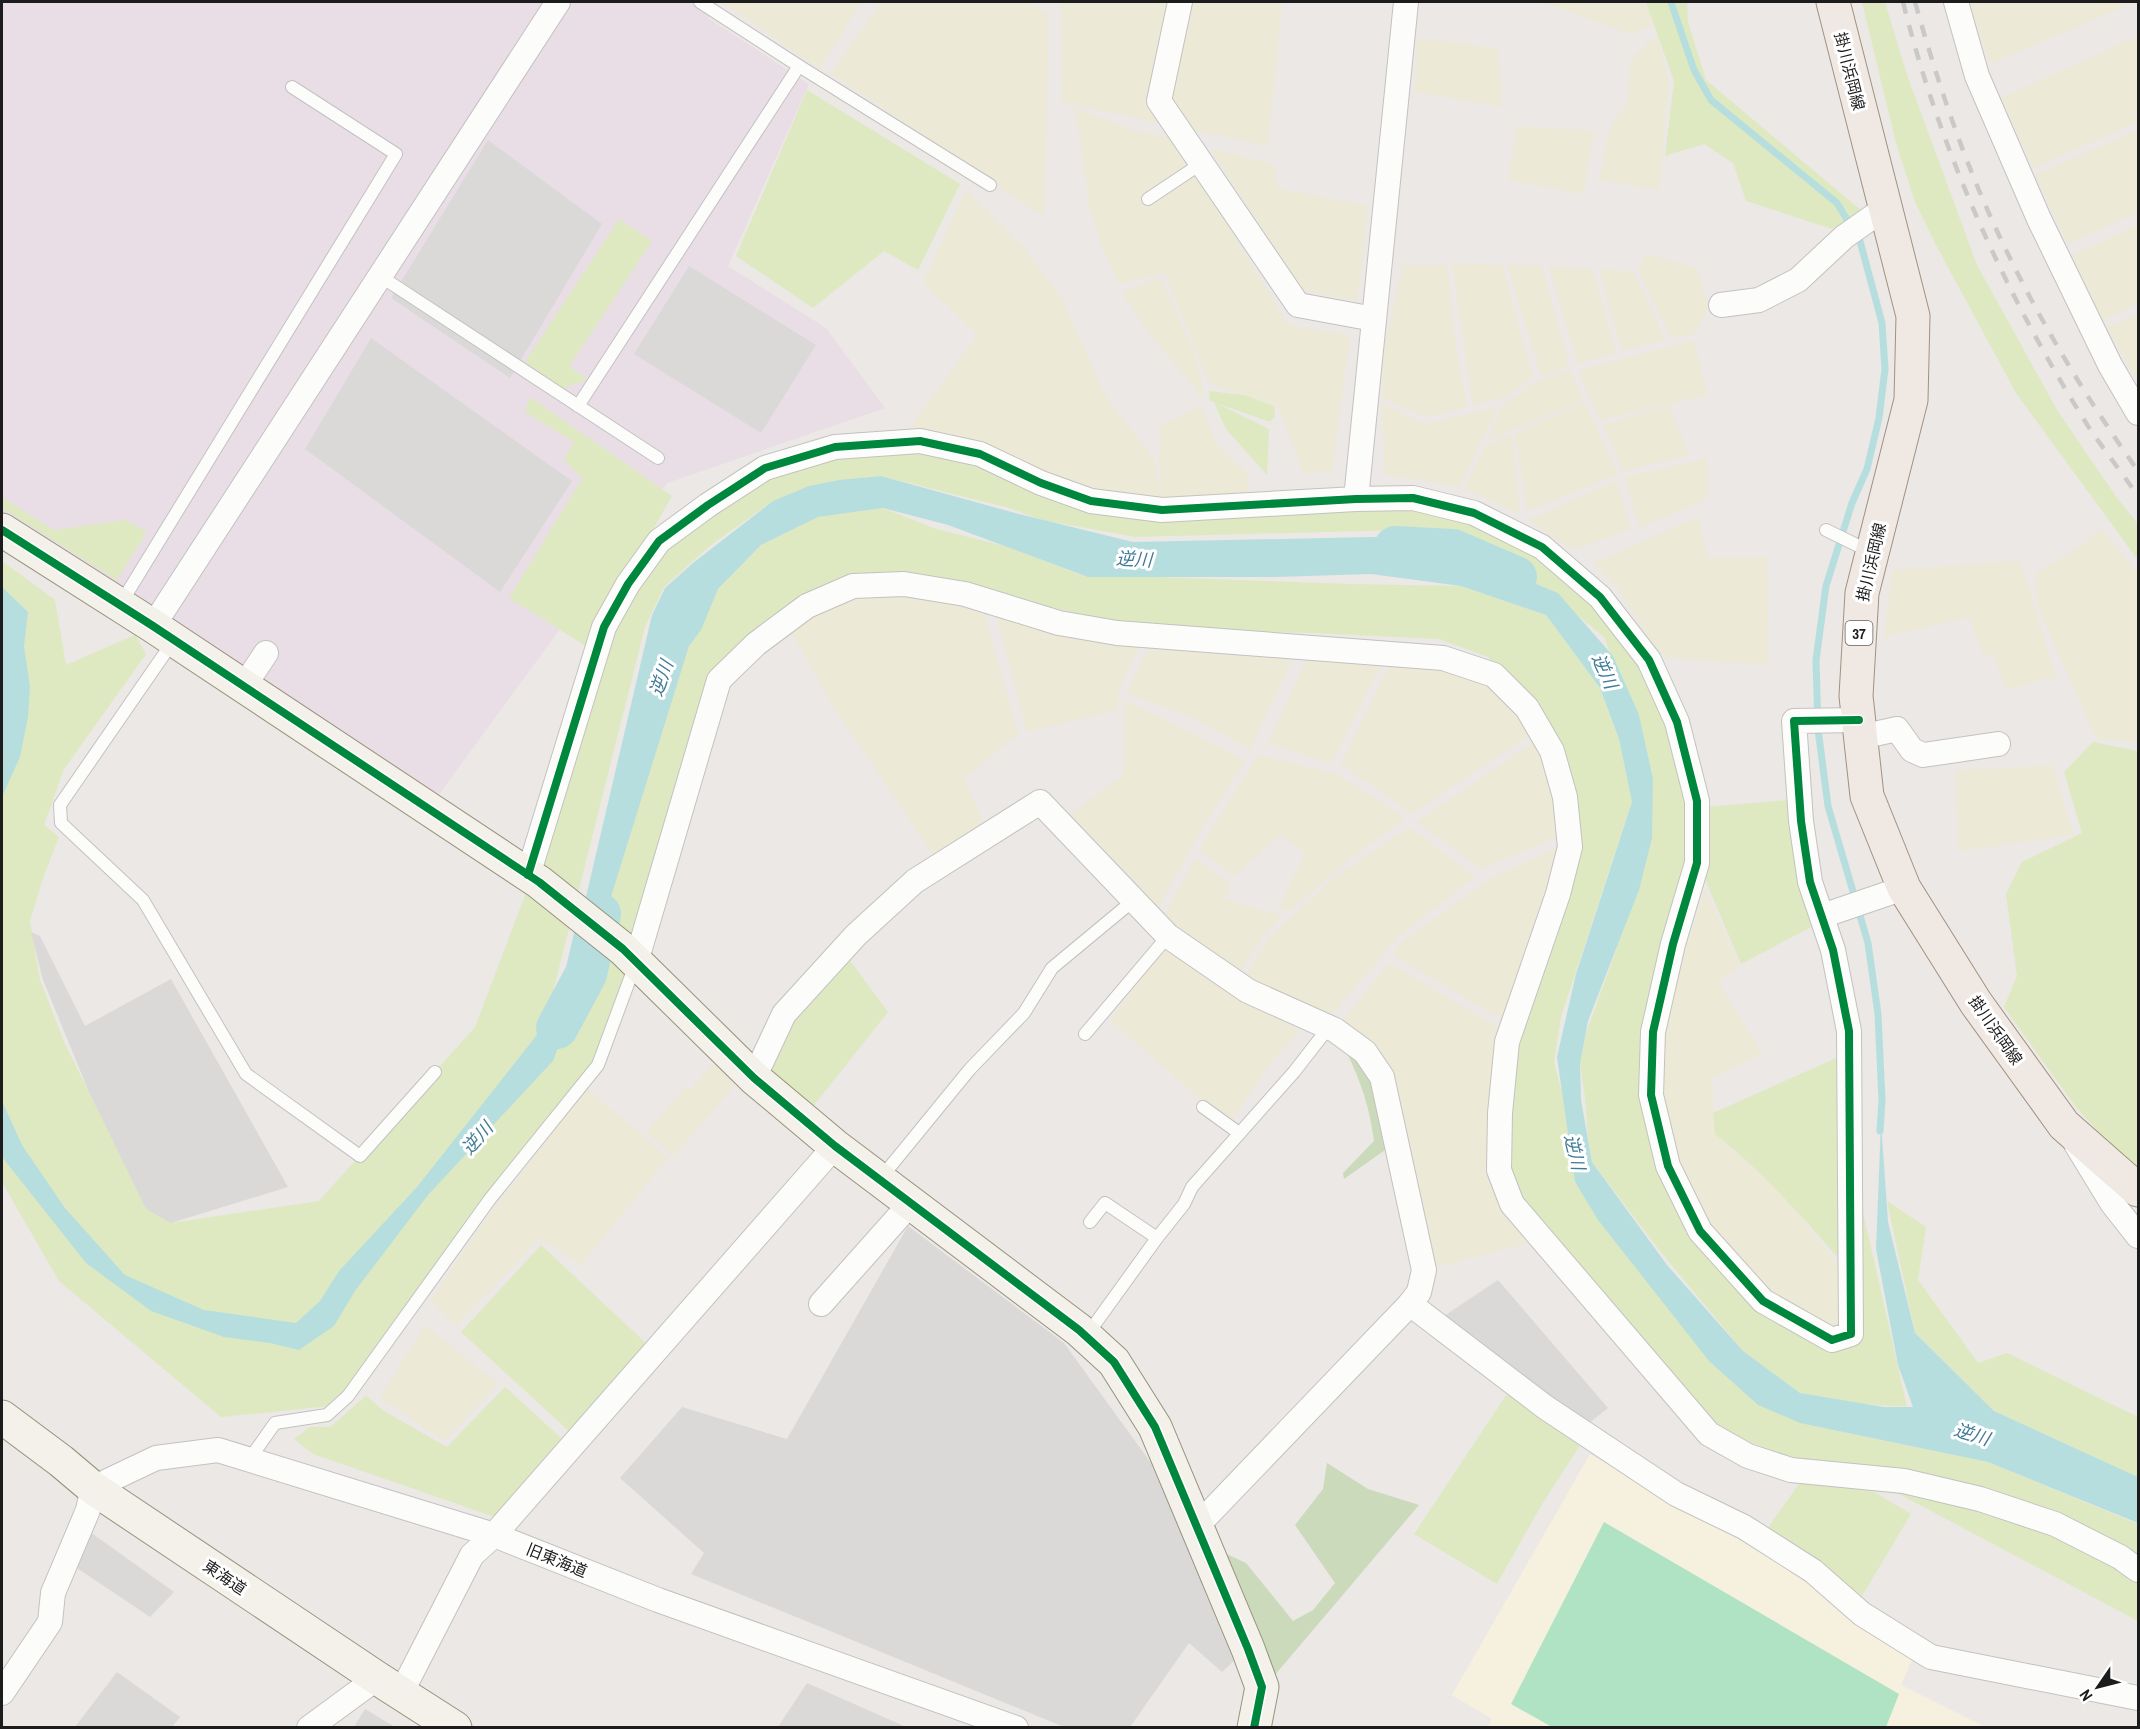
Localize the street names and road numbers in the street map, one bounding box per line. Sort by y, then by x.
street label: 掛川浜岡線 [1830,30,1870,112]
street label: 掛川浜岡線 [1851,521,1891,603]
road number: 37 [1846,621,1872,645]
street label: 掛川浜岡線 [1964,991,2028,1069]
street label: 旧東海道 [523,1538,591,1582]
street label: 東海道 [199,1554,251,1600]

